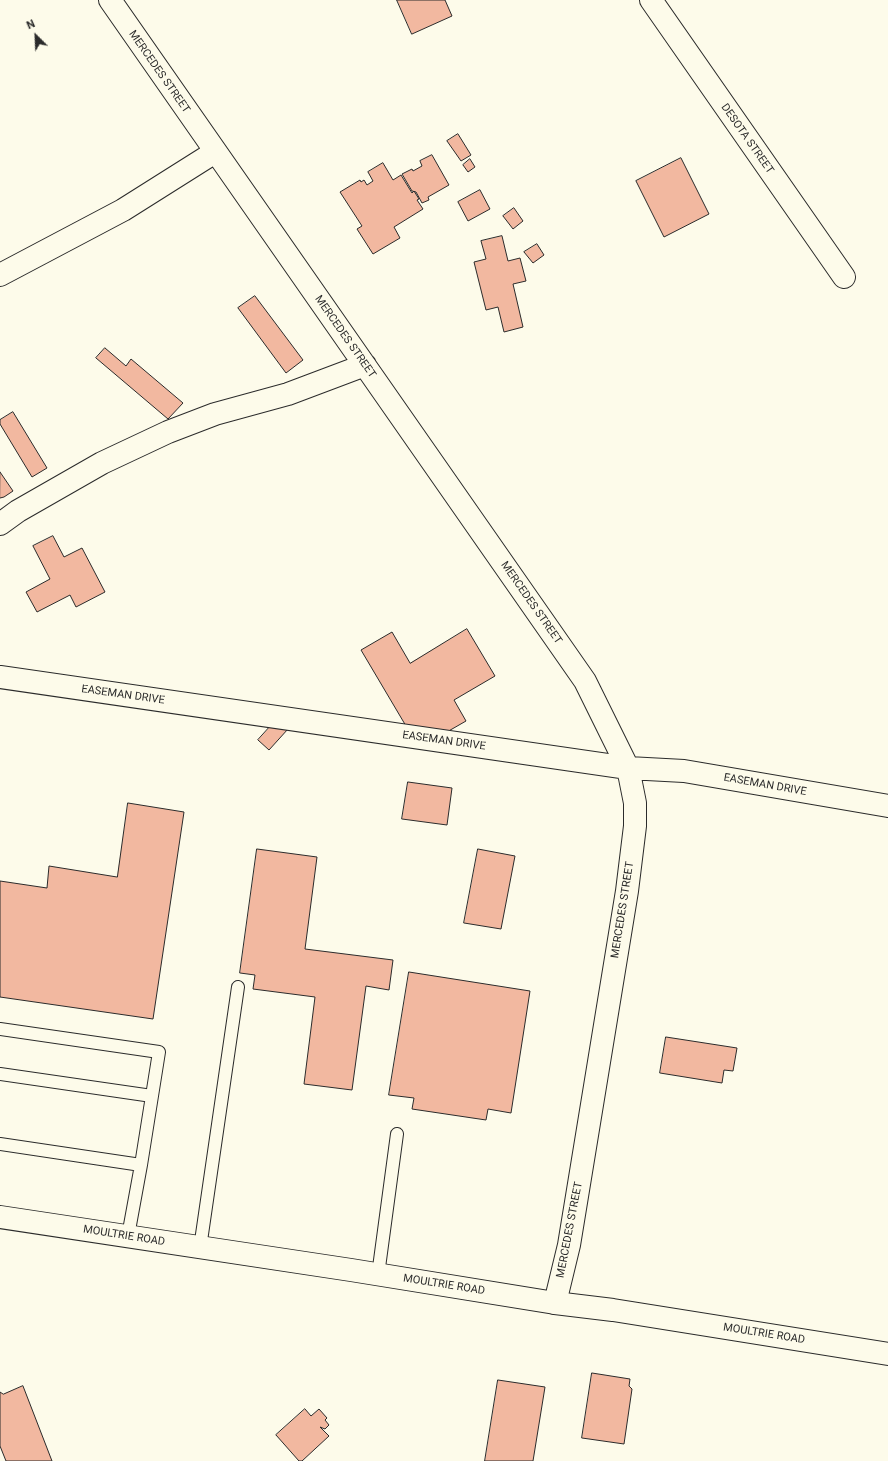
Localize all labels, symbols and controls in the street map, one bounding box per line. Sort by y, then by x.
north arrow [16,16,56,56]
text: N [25,17,37,32]
street label: MERCEDES STREET [126,28,192,116]
street label: DESOTA STREET [718,101,776,177]
street label: MERCEDES STREET [312,293,378,381]
street label: MERCEDES STREET [498,559,564,647]
street label: EASEMAN DRIVE [81,683,165,707]
street label: EASEMAN DRIVE [402,729,486,753]
street label: EASEMAN DRIVE [723,771,807,799]
street label: MERCEDES STREET [609,861,637,959]
street label: MERCEDES STREET [554,1181,586,1279]
street label: MOULTRIE ROAD [82,1223,166,1249]
street label: MOULTRIE ROAD [402,1272,486,1298]
street label: MOULTRIE ROAD [722,1321,806,1347]

